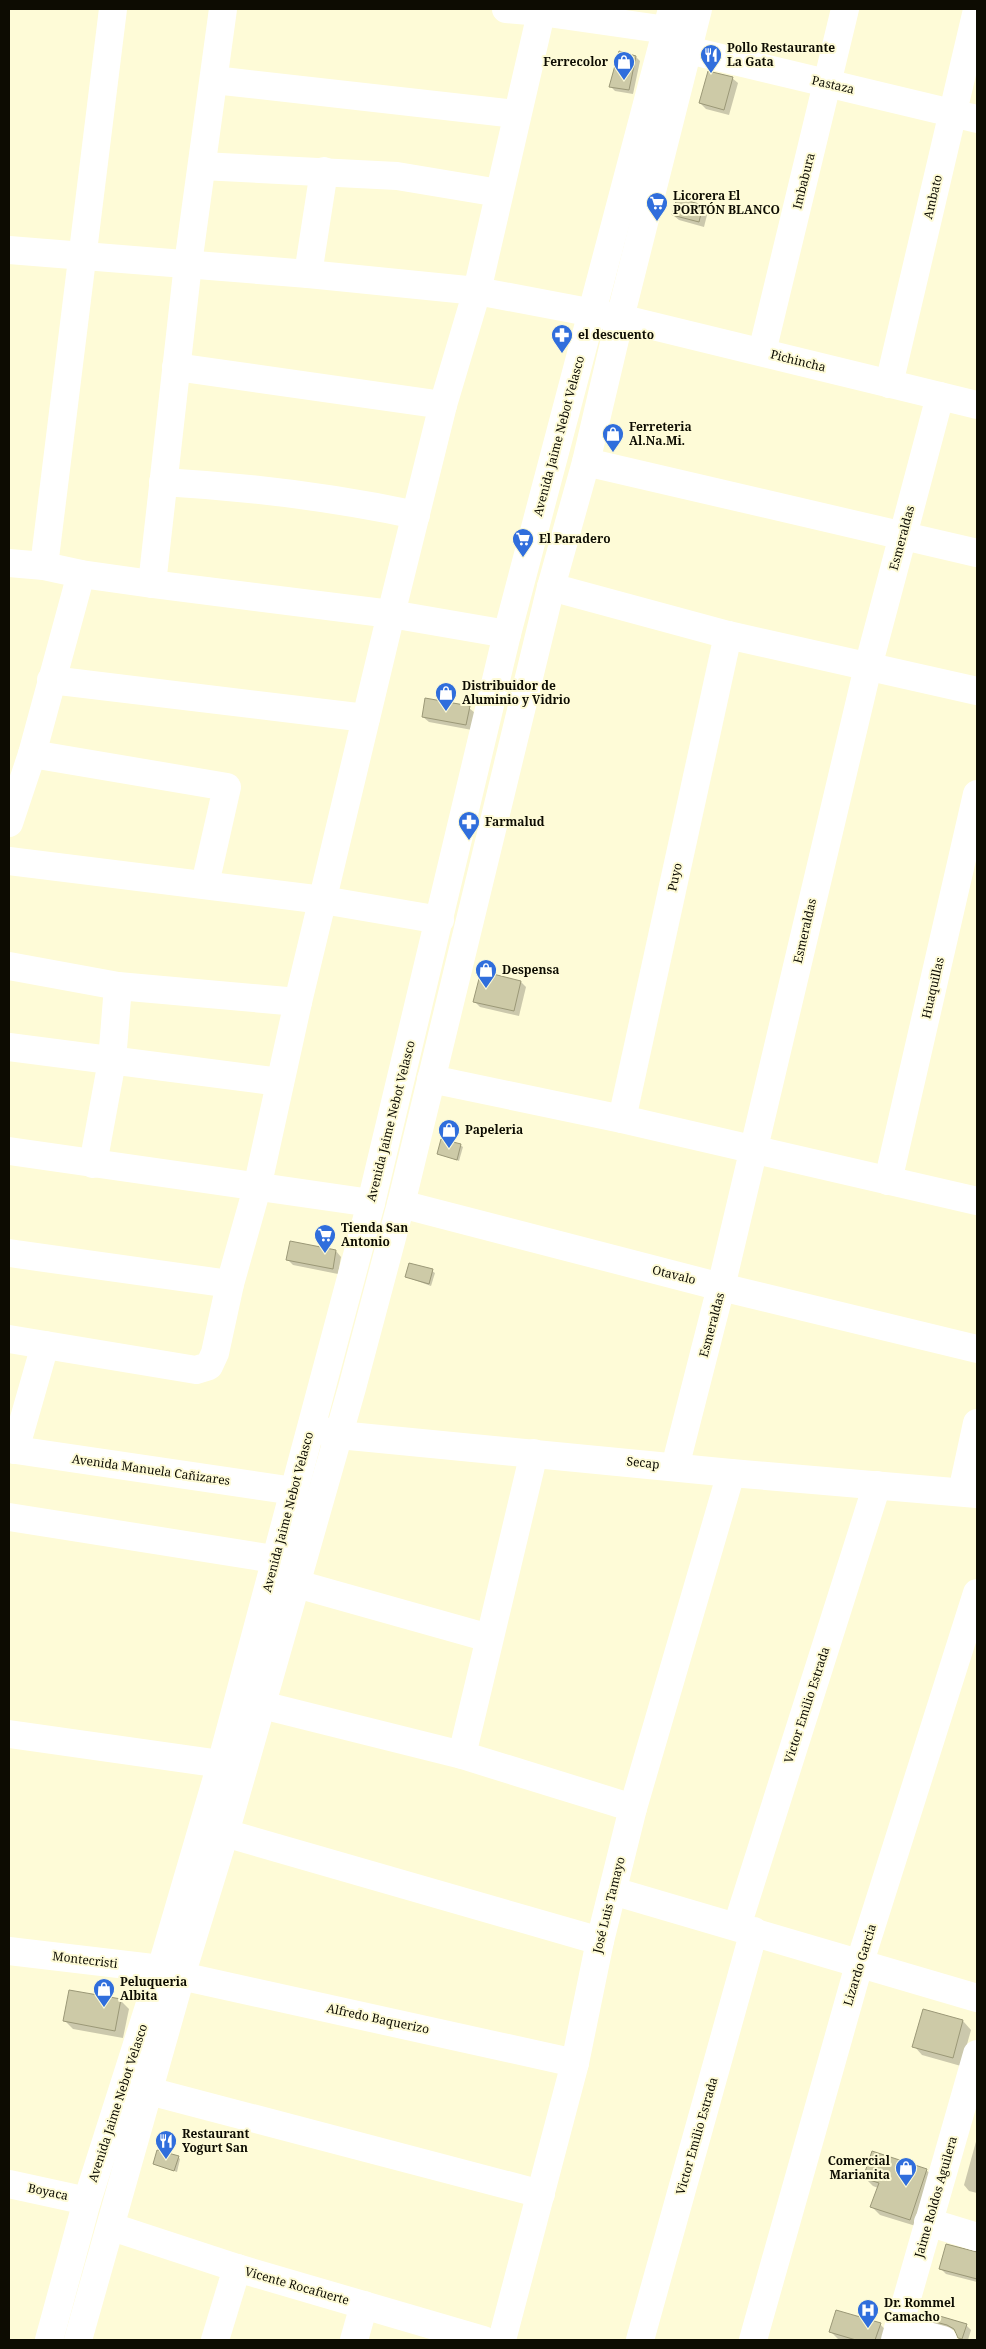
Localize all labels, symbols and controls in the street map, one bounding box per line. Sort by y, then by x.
place label: Pollo Restaurante La Gata [727,39,835,70]
restaurant icon: Pollo Restaurante La Gata [699,43,723,74]
shop icon: Ferrecolor [612,50,636,81]
place label: Ferrecolor [543,53,609,70]
street label: Pastaza [810,71,856,98]
street label: Imbabura [788,151,819,211]
street label: Ambato [919,173,946,221]
place label: Licorera El PORTÓN BLANCO [673,187,780,218]
supermarket icon: Licorera El PORTÓN BLANCO [645,191,669,222]
pharmacy icon: el descuento [550,323,574,354]
place label: el descuento [578,326,654,343]
street label: Pichincha [769,345,828,376]
street label: Avenida Jaime Nebot Velasco [529,354,588,518]
place label: Ferreteria Al.Na.Mi. [629,418,692,449]
shop icon: Ferreteria Al.Na.Mi. [601,422,625,453]
street label: Esmeraldas [885,504,918,572]
supermarket icon: El Paradero [511,527,535,558]
place label: El Paradero [539,530,611,547]
place label: Distribuidor de Aluminio y Vidrio [462,677,570,708]
shop icon: Distribuidor de Aluminio y Vidrio [434,681,458,712]
pharmacy icon: Farmalud [457,810,481,841]
place label: Farmalud [485,813,545,830]
street label: Puyo [663,861,686,893]
street label: Esmeraldas [789,897,820,965]
street label: Huaquillas [917,956,948,1020]
shop icon: Despensa [474,958,498,989]
place label: Despensa [502,961,559,978]
street label: Avenida Jaime Nebot Velasco [362,1038,419,1203]
shop icon: Papeleria [437,1118,461,1149]
place label: Papeleria [465,1121,523,1138]
place label: Tienda San Antonio [341,1219,408,1250]
supermarket icon: Tienda San Antonio [313,1223,337,1254]
street label: Otavalo [651,1261,698,1288]
street label: Esmeraldas [695,1291,728,1359]
street label: Avenida Jaime Nebot Velasco [258,1430,317,1594]
street label: Avenida Manuela Cañizares [71,1450,231,1489]
street label: Secap [626,1452,660,1473]
street label: Victor Emilio Estrada [780,1644,833,1765]
street label: José Luis Tamayo [588,1855,629,1956]
street label: Lizardo Garcia [839,1922,880,2008]
street label: Montecristi [52,1947,119,1972]
place label: Peluqueria Albita [120,1973,187,2004]
shop icon: Peluqueria Albita [92,1977,116,2008]
street label: Alfredo Baquerizo [325,1999,431,2038]
street label: Avenida Jaime Nebot Velasco [84,2021,151,2184]
street label: Victor Emilio Estrada [672,2075,721,2197]
place label: Restaurant Yogurt San [182,2125,249,2156]
restaurant icon: Restaurant Yogurt San [154,2129,178,2160]
street label: Jaime Roldos Aguilera [910,2134,961,2261]
place label: Comercial Marianita [828,2152,891,2183]
shop icon: Comercial Marianita [894,2156,918,2187]
street label: Boyaca [26,2179,70,2204]
street label: Vicente Rocafuerte [243,2262,351,2309]
place label: Dr. Rommel Camacho [884,2294,956,2325]
hospital icon: Dr. Rommel Camacho [856,2298,880,2329]

